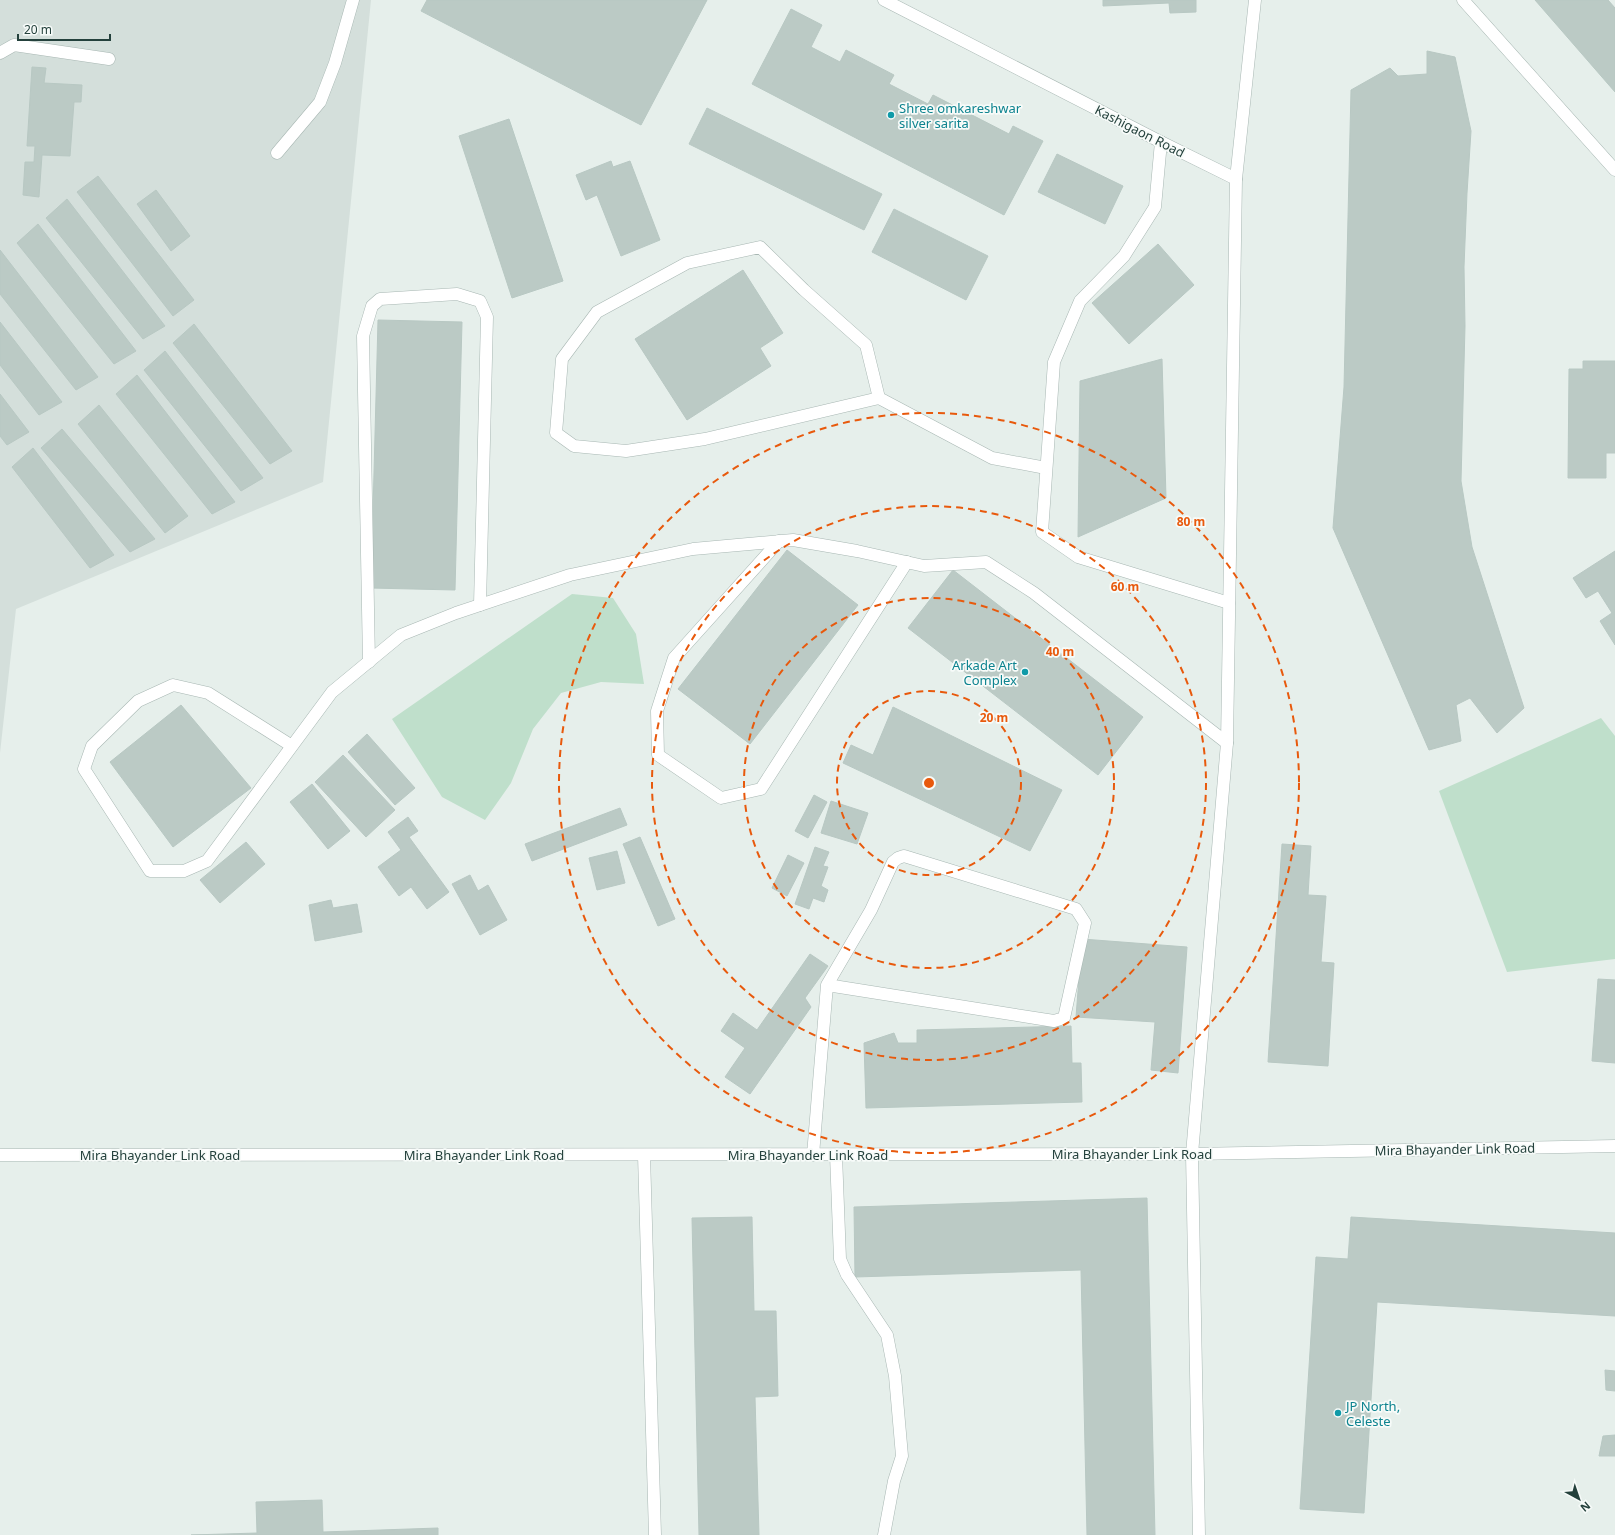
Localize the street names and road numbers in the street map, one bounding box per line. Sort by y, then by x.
street label: Kashigaon Road [1092,101,1188,161]
street label: Mira Bhayander Link Road [1375,1139,1535,1159]
street label: Mira Bhayander Link Road [1052,1145,1212,1163]
street label: Mira Bhayander Link Road [80,1146,240,1164]
street label: Mira Bhayander Link Road [404,1146,564,1164]
street label: Mira Bhayander Link Road [728,1146,888,1164]

